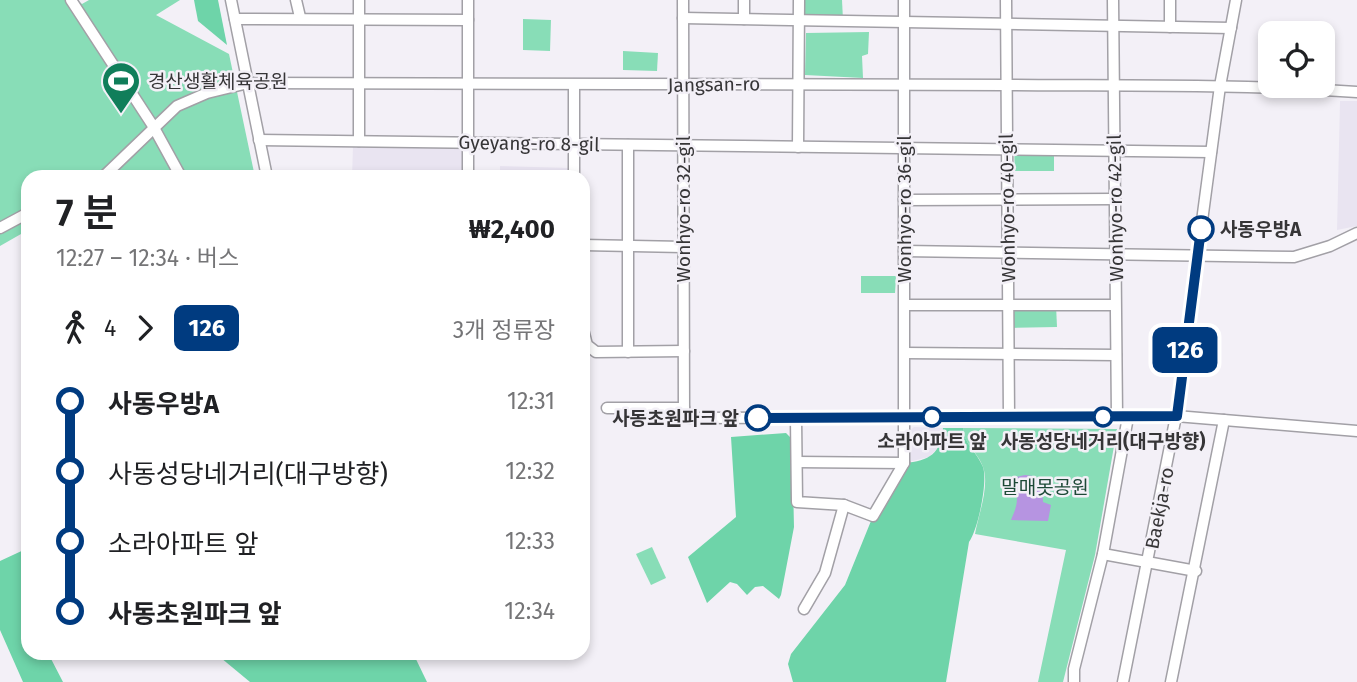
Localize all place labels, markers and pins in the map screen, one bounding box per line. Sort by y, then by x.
sports icon: 경산생활체육공원 [100,60,142,115]
place label: 경산생활체육공원 [148,70,288,93]
marker: 사동우방A [1188,216,1214,242]
place label: 사동우방A [1220,218,1302,241]
marker: 사동초원파크 앞 [745,405,771,431]
place label: 사동초원파크 앞 [612,407,739,430]
marker: 소라아파트 앞 [922,407,942,427]
marker: 사동성당네거리(대구방향) [1093,407,1113,427]
place label: 소라아파트 앞 [877,430,987,453]
place label: 사동성당네거리(대구방향) [1001,430,1205,453]

